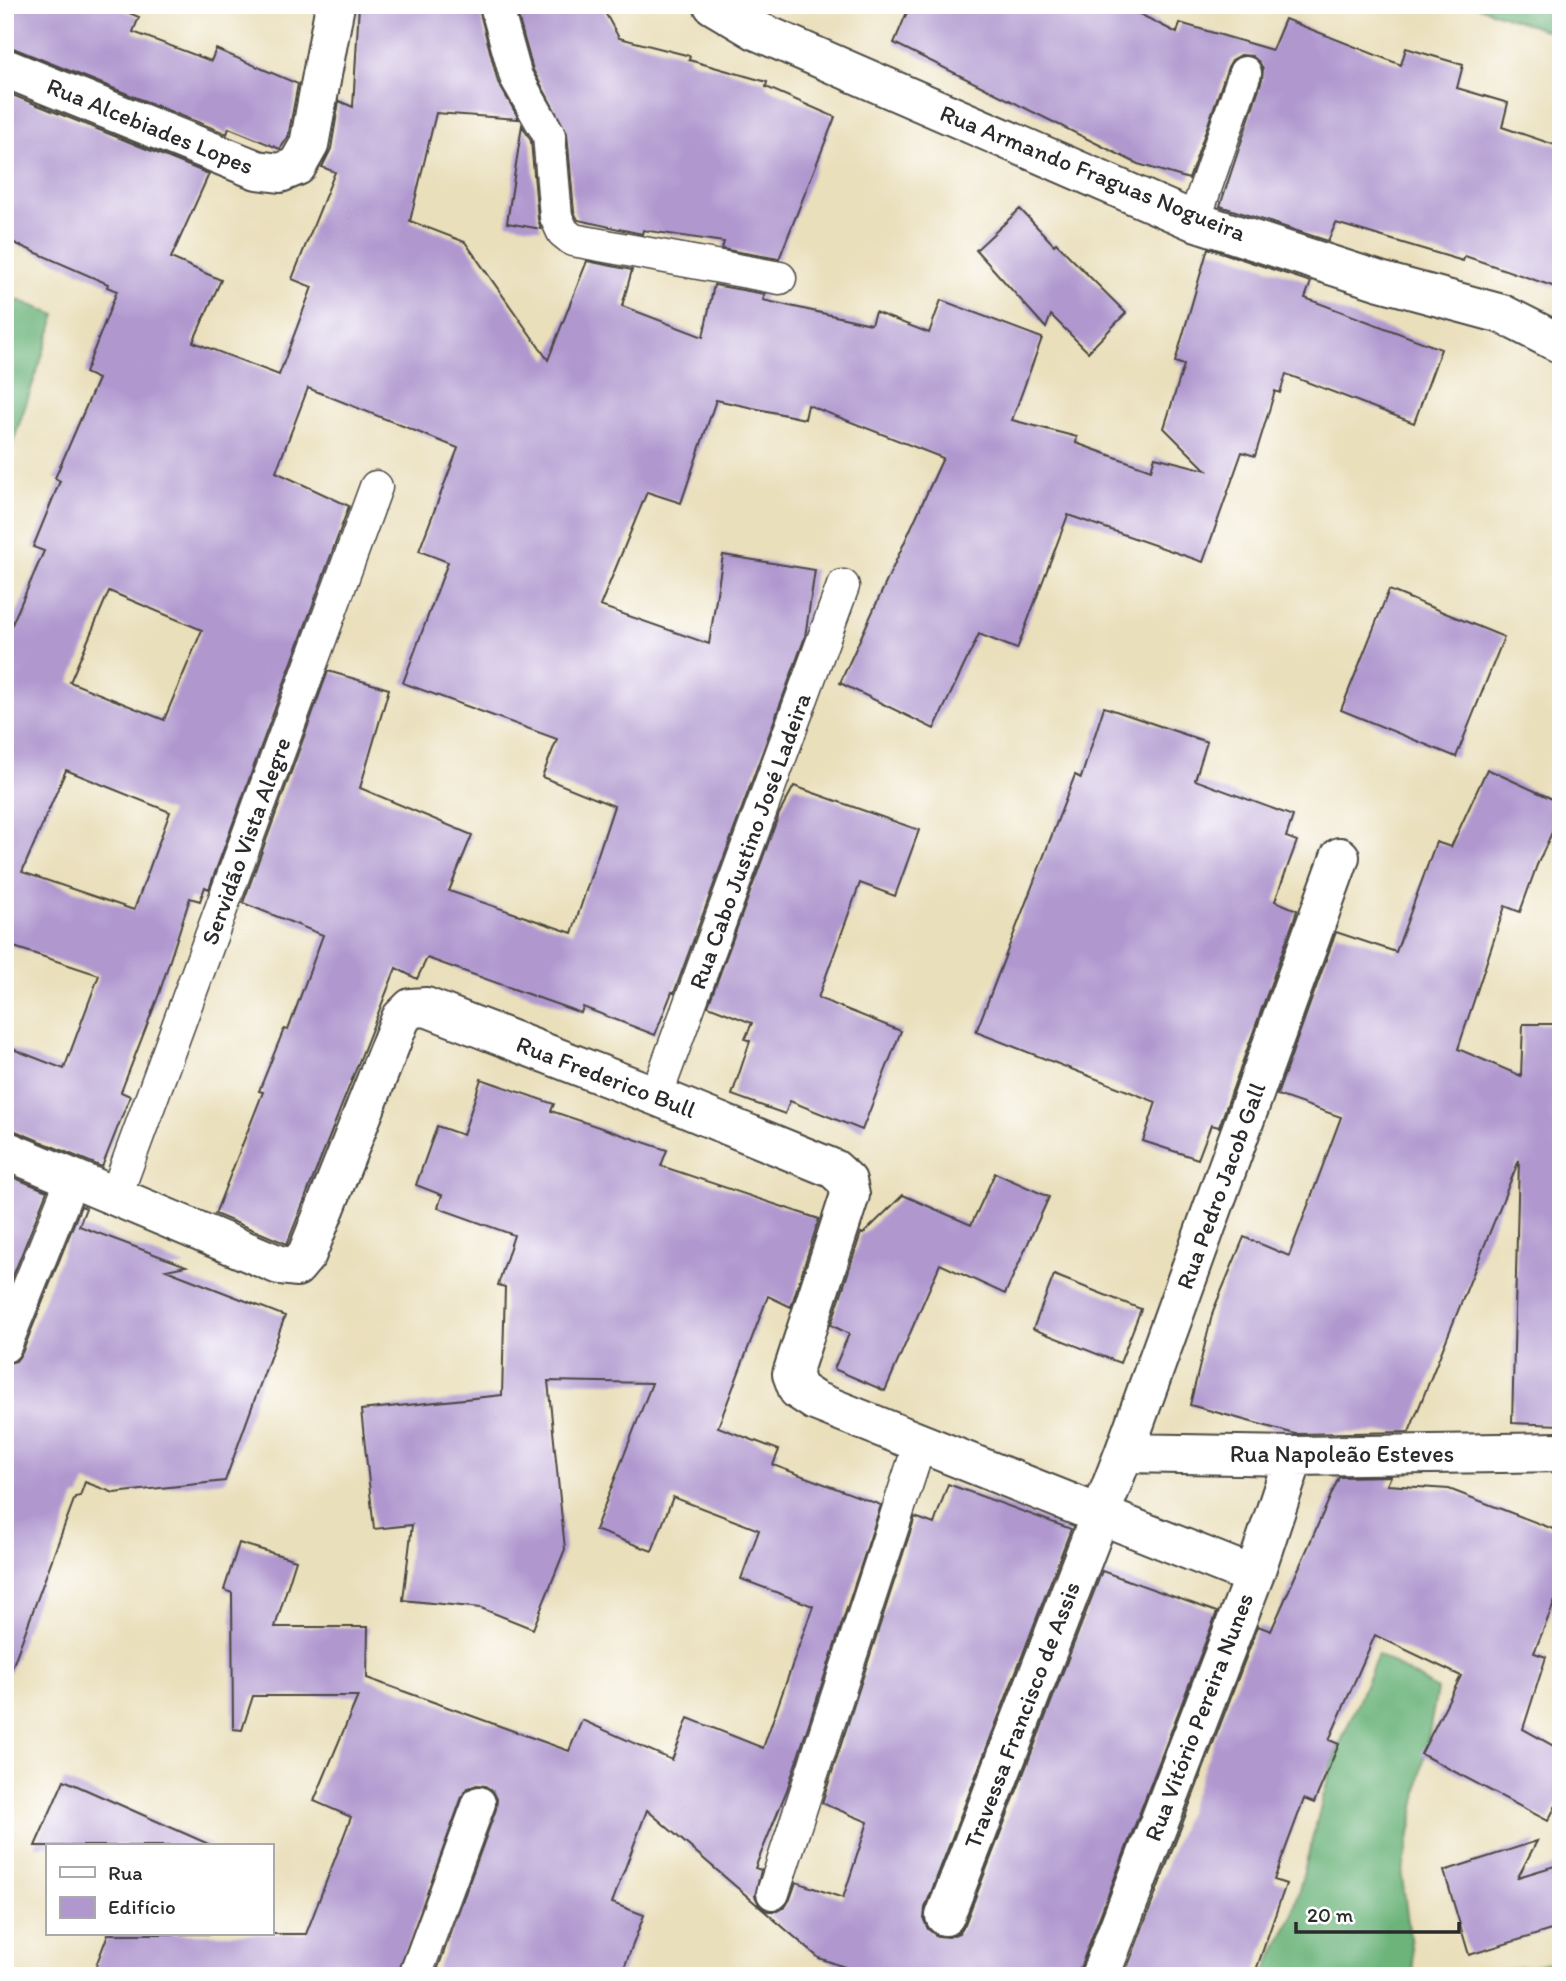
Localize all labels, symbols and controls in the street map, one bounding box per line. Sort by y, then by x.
street label: Rua Alcebiades Lopes [43,71,258,180]
street label: Rua Armando Fraguas Nogueira [936,98,1251,247]
street label: Rua Cabo Justino José Ladeira [682,688,817,993]
street label: Servidão Vista Alegre [195,733,297,948]
street label: Rua Frederico Bull [512,1029,700,1124]
street label: Rua Pedro Jacob Gall [1170,1078,1271,1293]
street label: Rua Napoleão Esteves [1230,1439,1454,1468]
street label: Travessa Francisco de Assis [957,1577,1086,1852]
street label: Rua Vitório Pereira Nunes [1138,1589,1259,1845]
legend [46,1844,273,1936]
text: Rua [108,1860,143,1885]
scale bar [1296,1890,1459,1934]
text: Edifício [108,1894,176,1919]
text: 20 m [1307,1902,1354,1927]

